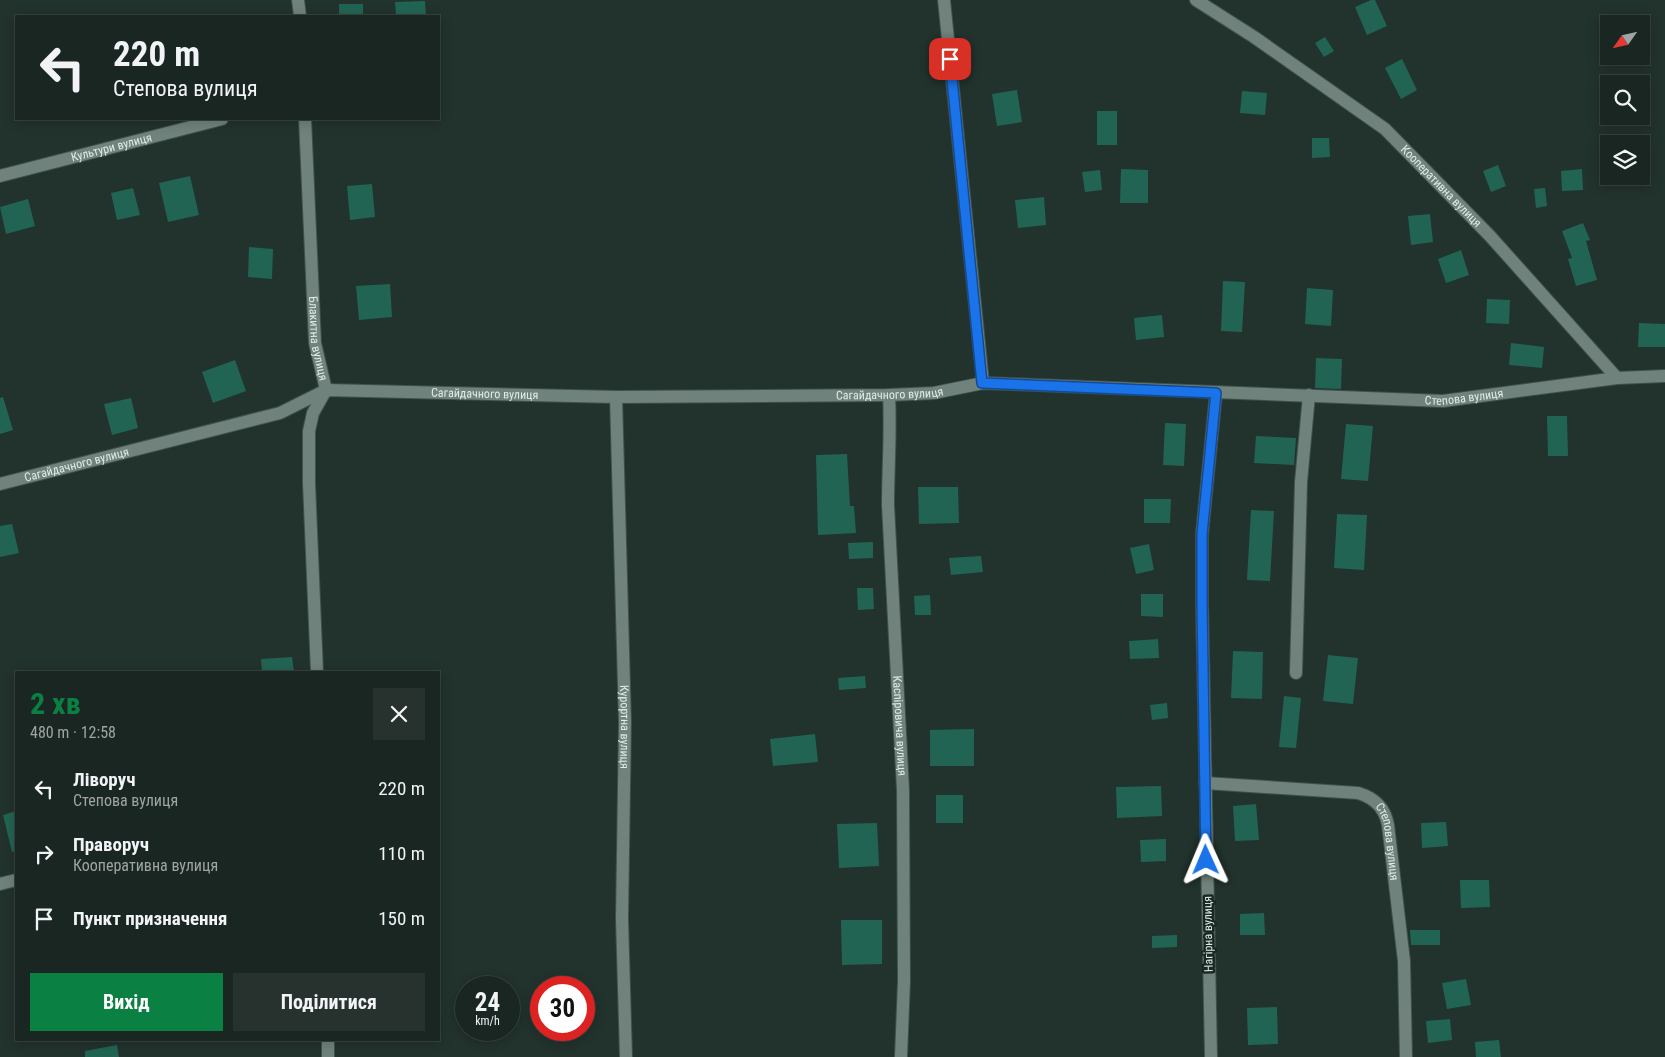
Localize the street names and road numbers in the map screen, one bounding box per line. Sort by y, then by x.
street label: Культури вулиця [70,130,153,164]
street label: Кооперативна вулиця [1398,142,1484,230]
street label: Блакитна вулиця [306,296,331,382]
street label: Сагайдачного вулиця [836,384,944,402]
street label: Сагайдачного вулиця [431,386,538,402]
street label: Степова вулиця [1424,386,1504,408]
street label: Сагайдачного вулиця [23,445,130,485]
street label: Каспіровича вулиця [890,675,909,776]
street label: Курортна вулиця [617,685,632,769]
street label: Степова вулиця [1373,800,1401,881]
street label: Нагірна вулиця [1200,896,1216,972]

